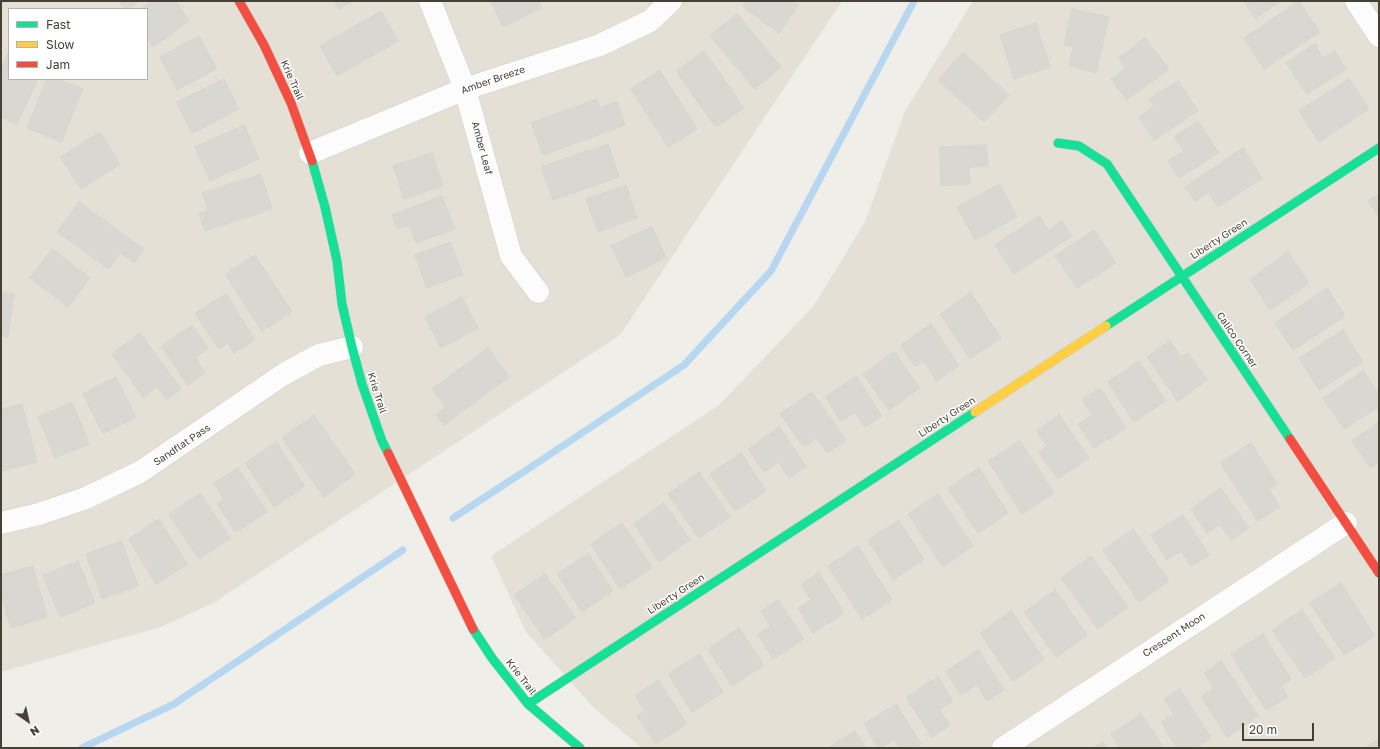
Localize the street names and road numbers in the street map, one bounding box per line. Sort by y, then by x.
street label: Krie Trail [278,58,306,102]
street label: Amber Breeze [459,63,527,97]
street label: Amber Leaf [469,120,495,176]
street label: Liberty Green [1188,216,1250,262]
street label: Calico Corner [1214,310,1260,370]
street label: Krie Trail [365,371,389,415]
street label: Liberty Green [916,394,978,440]
street label: Sandflat Pass [151,422,213,468]
street label: Liberty Green [645,571,707,617]
street label: Crescent Moon [1140,610,1208,660]
street label: Krie Trail [503,657,539,697]

